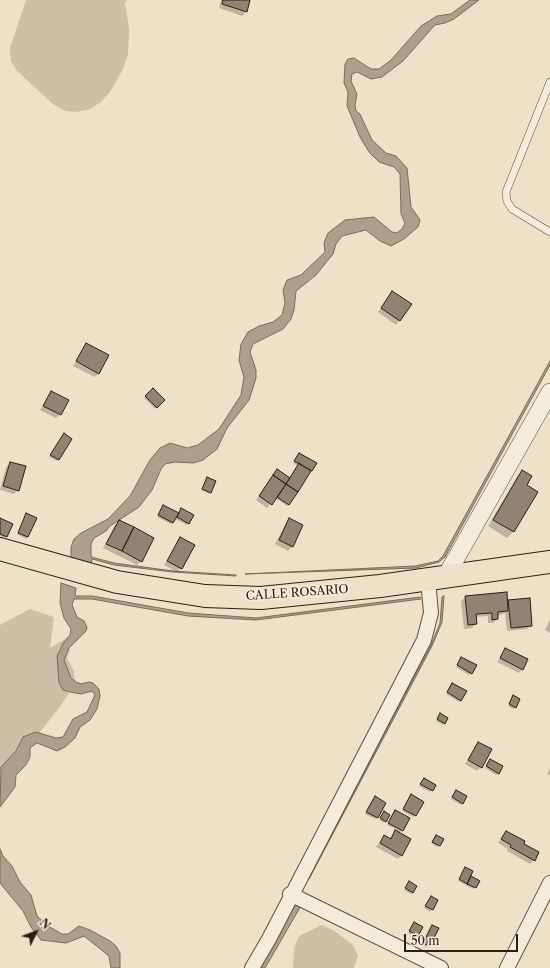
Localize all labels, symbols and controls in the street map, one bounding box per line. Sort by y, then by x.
street label: CALLE ROSARIO [245,582,349,604]
north arrow [16,912,56,952]
text: N [37,916,53,932]
scale bar [406,926,520,952]
text: 50 m [411,933,440,948]

